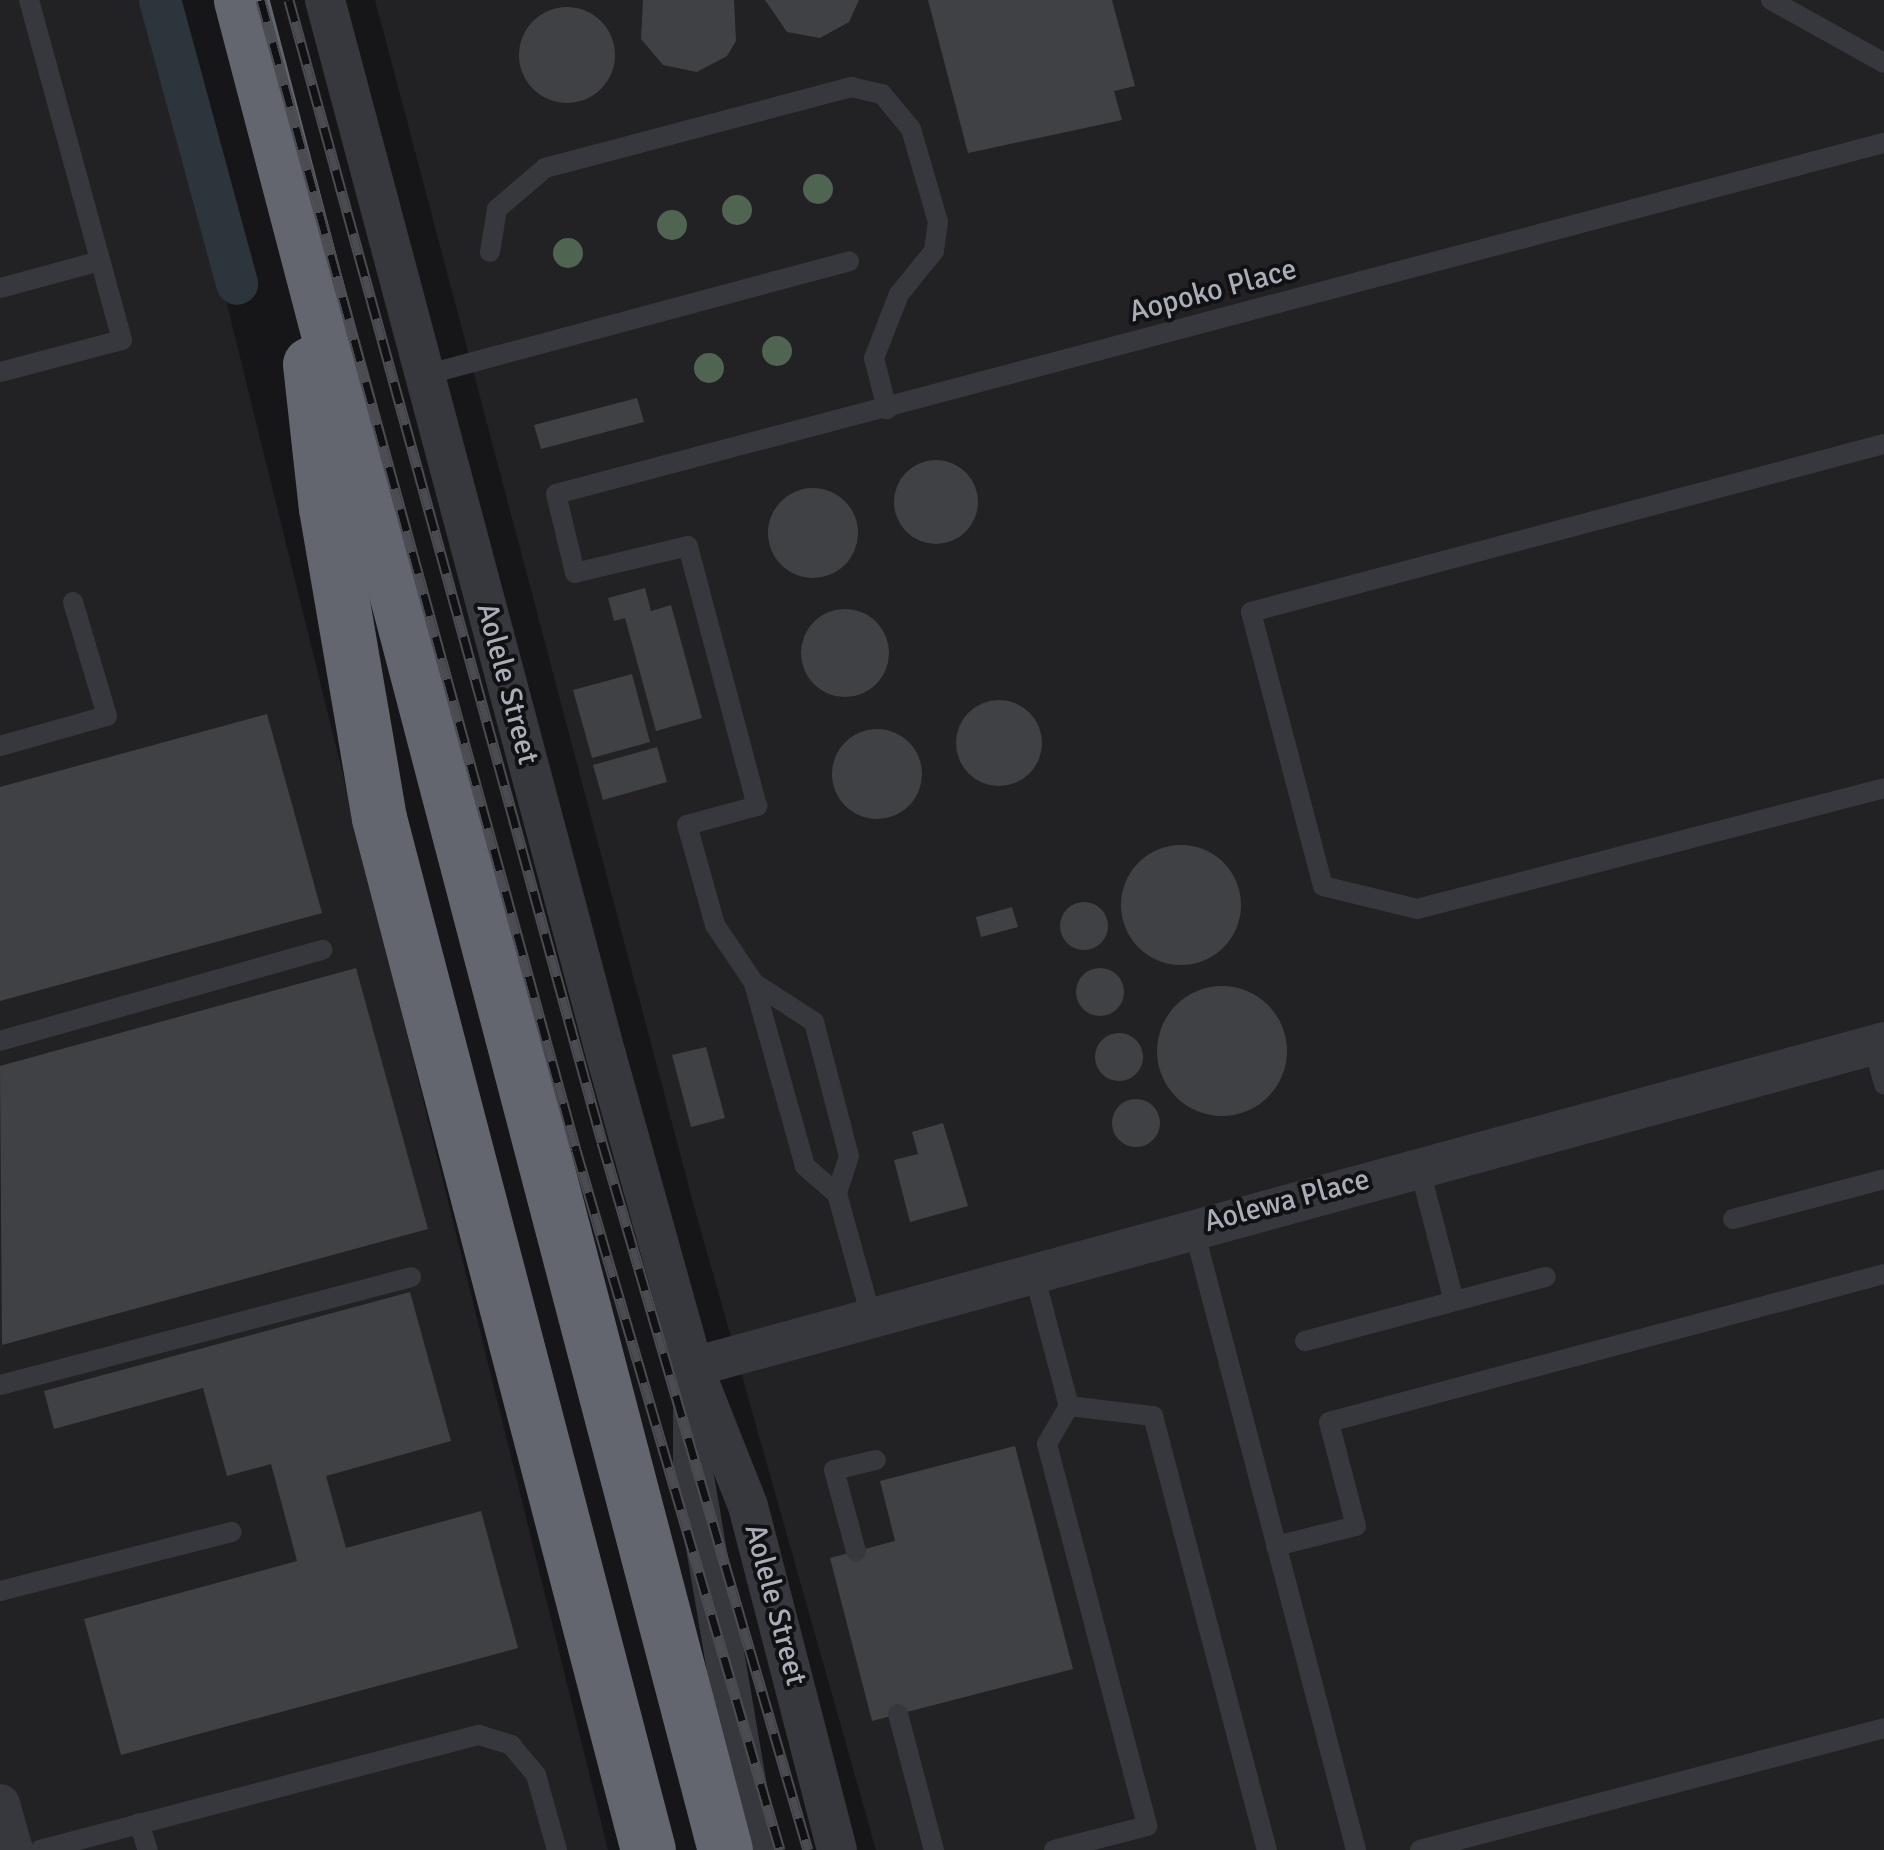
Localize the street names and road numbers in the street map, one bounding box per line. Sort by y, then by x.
street label: Aopoko Place [1125,251,1301,331]
street label: Aolele Street [468,599,546,769]
street label: Aolewa Place [1200,1162,1374,1240]
street label: Aolele Street [736,1520,814,1690]

